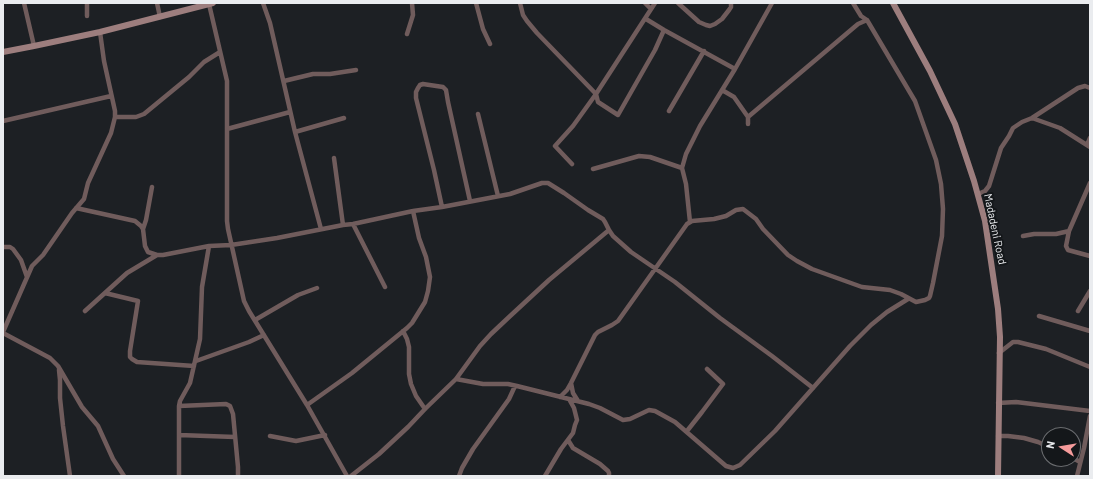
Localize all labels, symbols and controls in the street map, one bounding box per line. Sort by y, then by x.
street label: Madadeni Road [981,192,1009,266]
north arrow [1041,427,1081,467]
text: N [1043,440,1057,450]

